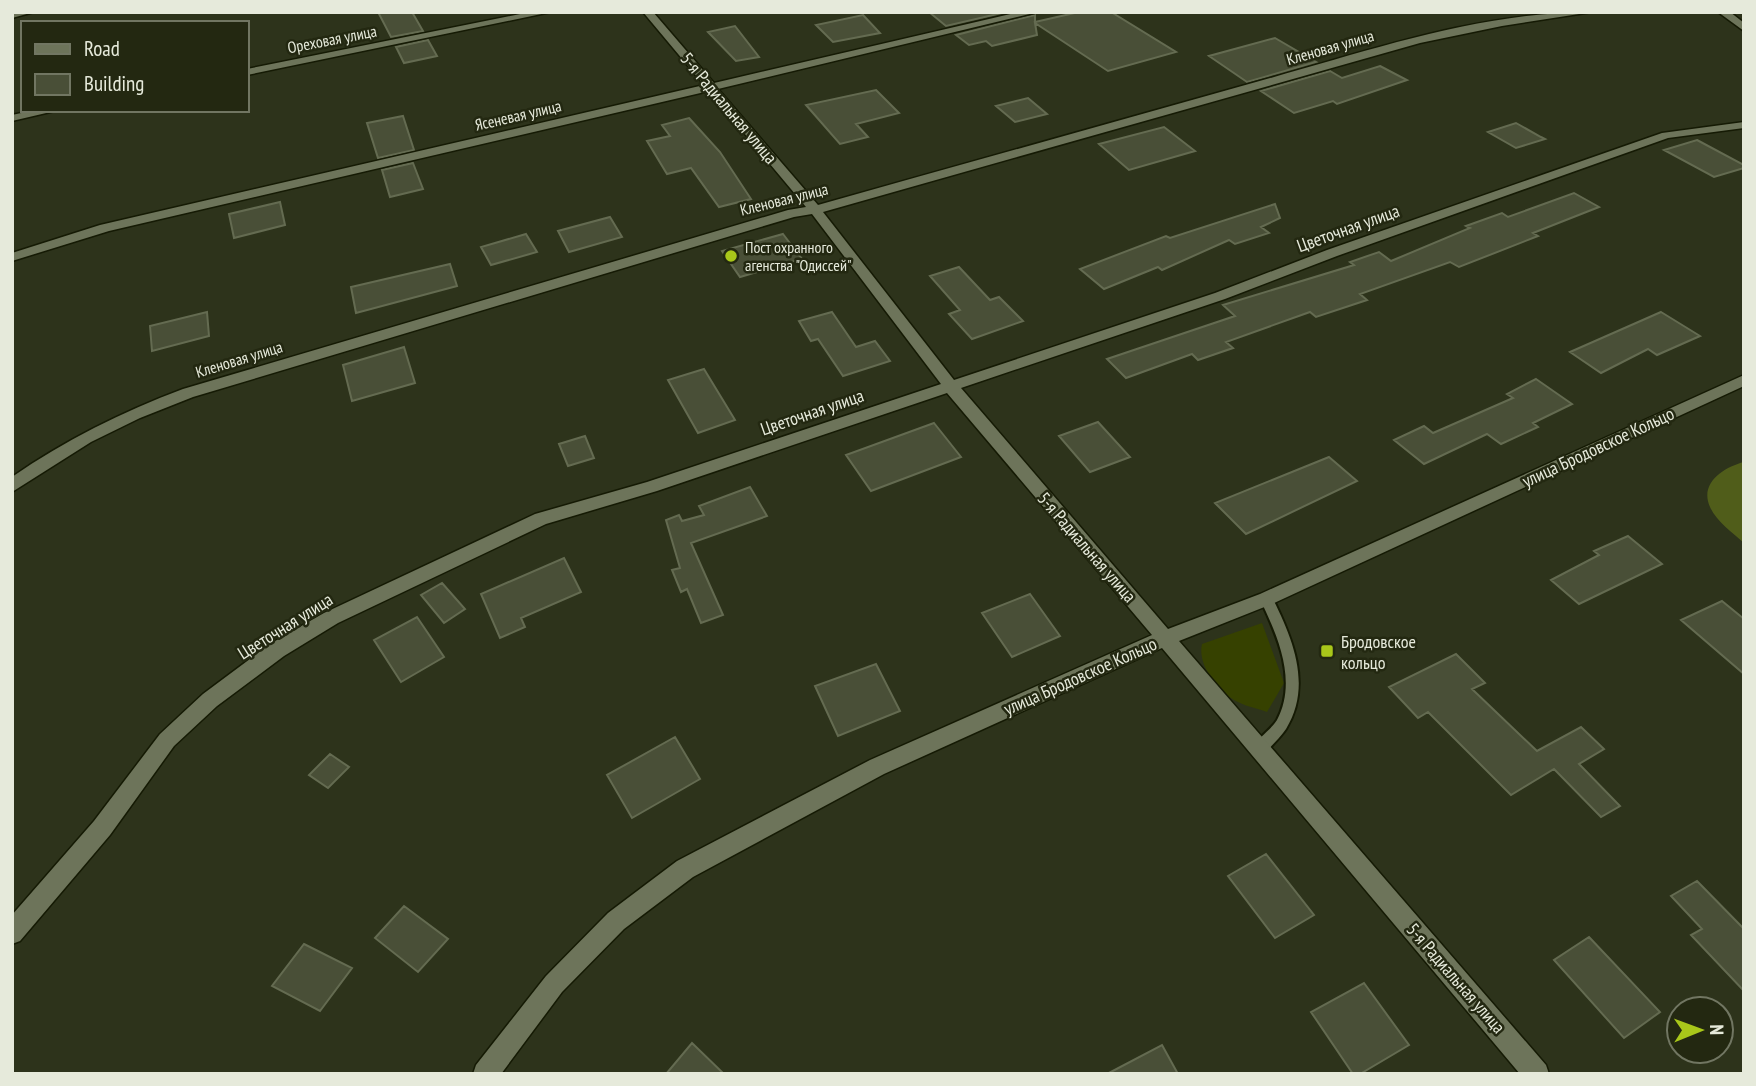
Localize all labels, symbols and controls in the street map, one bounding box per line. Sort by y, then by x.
legend [21,21,248,112]
street label: Ореховая улица [286,21,378,57]
street label: Кленовая улица [1284,25,1376,69]
text: Road [84,35,120,62]
street label: 5-я Радиальная улица [676,47,782,169]
text: Building [84,70,144,97]
street label: Ясеневая улица [473,95,563,135]
street label: Кленовая улица [738,178,830,220]
street label: Цветочная улица [1293,199,1403,257]
place label: Пост охранного агенства "Одисcей" [745,237,852,275]
marker: Пост охранного агенства "Одисcей" [723,248,739,264]
street label: Кленовая улица [193,336,285,382]
street label: Цветочная улица [757,384,867,440]
street label: улица Бродовское Кольцо [1518,402,1678,492]
street label: 5-я Радиальная улица [1033,487,1141,607]
street label: Цветочная улица [233,588,337,664]
place label: Бродовское кольцо [1341,630,1416,674]
street label: улица Бродовское Кольцо [1000,632,1160,720]
marker: Бродовское кольцо [1319,643,1335,659]
street label: 5-я Радиальная улица [1402,918,1510,1038]
north arrow [1665,995,1735,1065]
text: N [1705,1024,1729,1035]

